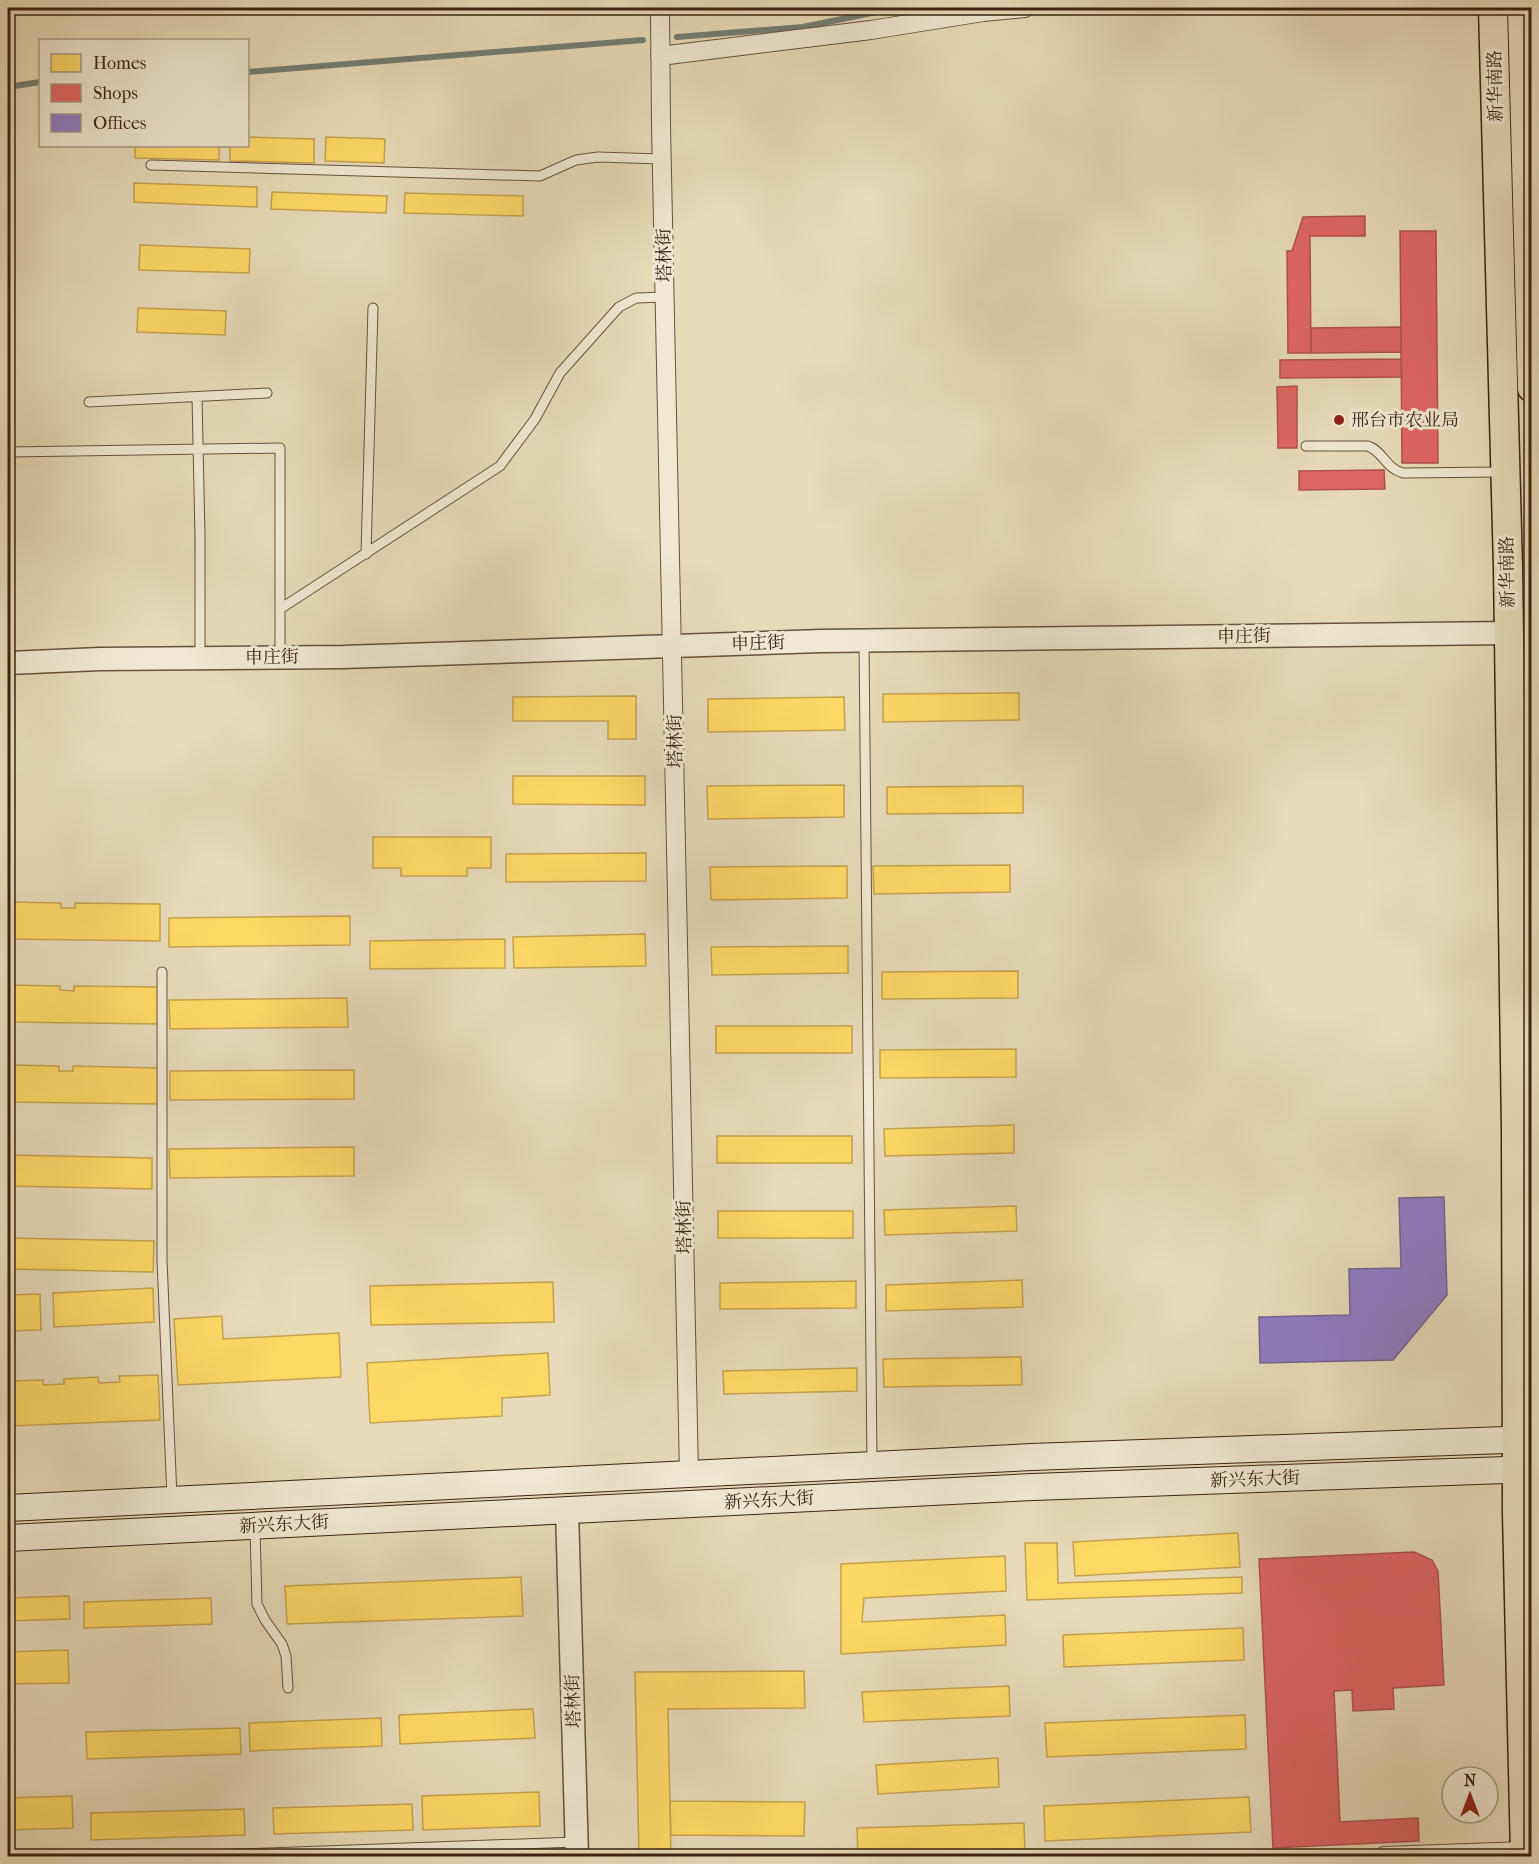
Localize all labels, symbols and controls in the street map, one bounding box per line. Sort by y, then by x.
legend [39,39,249,147]
street label: 新华南路 [1484,50,1507,122]
text: Homes [93,53,147,74]
text: Shops [93,83,138,104]
text: Offices [93,113,147,134]
street label: 塔林街 [654,228,675,282]
place label: 邢台市农业局 [1351,410,1459,431]
marker: 邢台市农业局 [1332,413,1346,427]
street label: 新华南路 [1496,536,1519,608]
street label: 申庄街 [1217,626,1271,647]
street label: 申庄街 [731,632,785,655]
street label: 申庄街 [245,647,299,668]
street label: 塔林街 [665,714,686,768]
street label: 塔林街 [674,1200,695,1254]
street label: 新兴东大街 [1210,1467,1300,1492]
street label: 新兴东大街 [724,1488,815,1513]
street label: 新兴东大街 [239,1512,330,1537]
street label: 塔林街 [562,1674,585,1728]
north arrow [1440,1765,1500,1825]
text: N [1464,1771,1477,1790]

